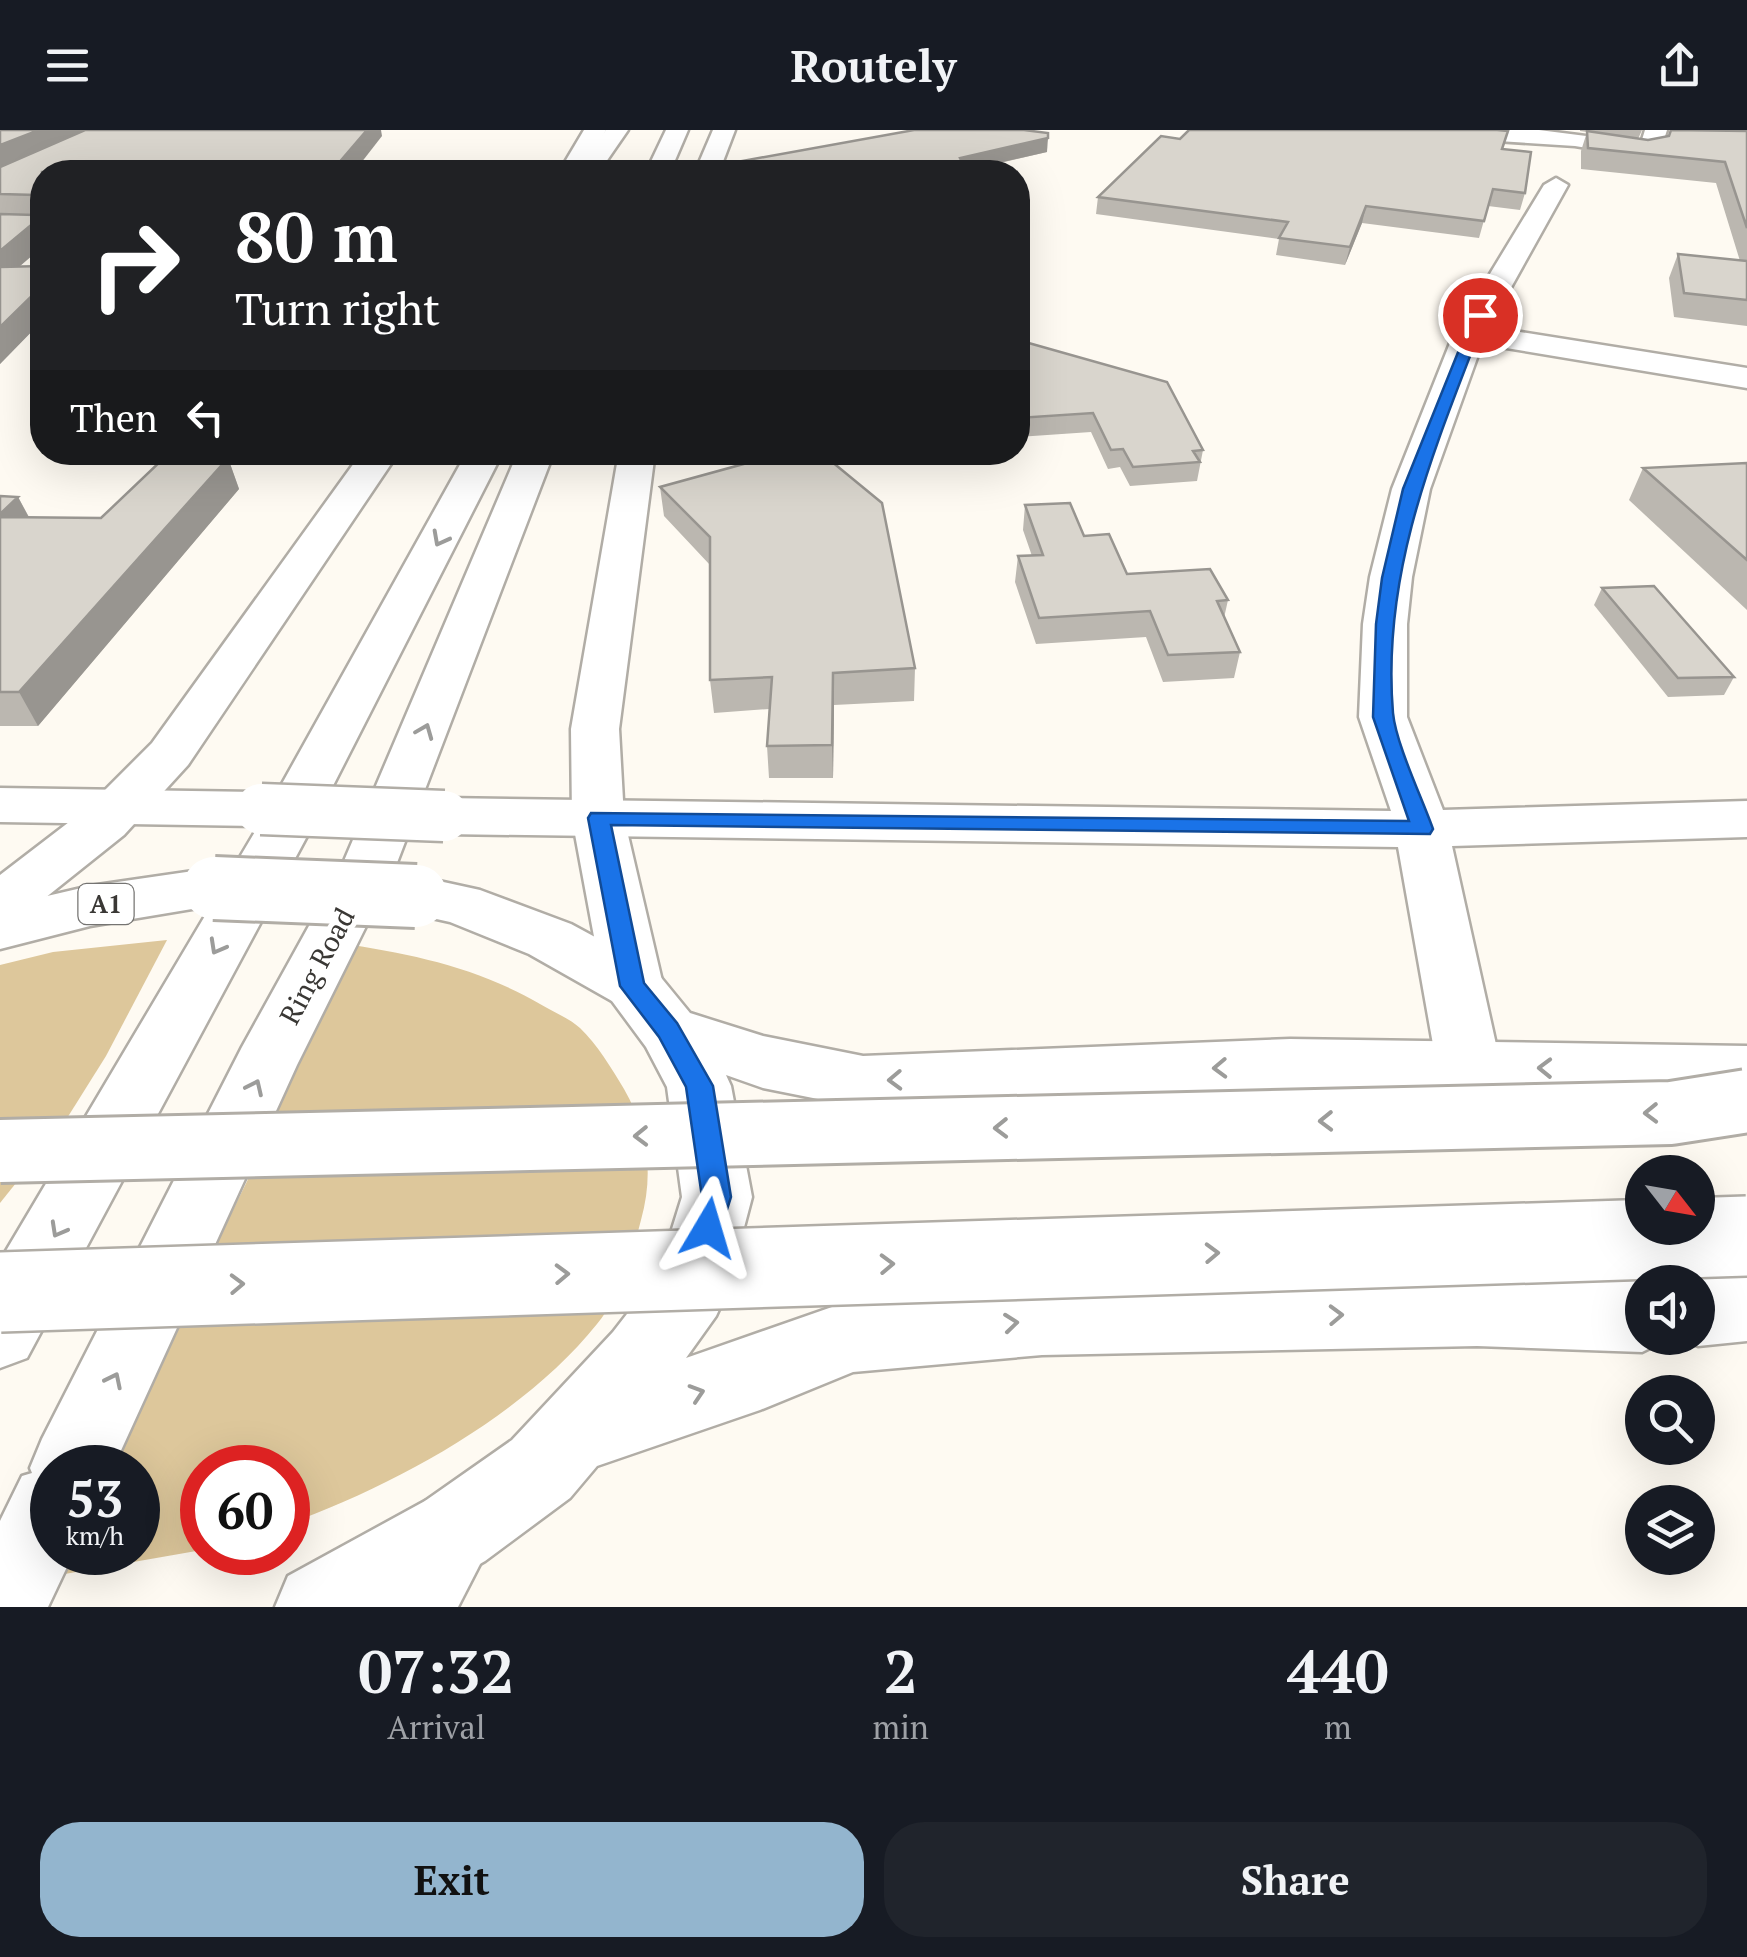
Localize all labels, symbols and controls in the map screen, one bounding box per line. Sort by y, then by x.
text: Routely [791,35,956,95]
icon: menu [40,38,95,93]
icon: share [1652,38,1707,93]
text: 80 m [235,189,398,282]
icon: right [70,200,200,330]
pin [1438,273,1523,358]
text: Turn right [235,278,440,338]
icon: arrive [1453,288,1508,343]
icon: left [178,390,233,445]
text: Then [70,393,158,443]
one-way arrow [433,528,452,546]
one-way arrow [414,723,434,741]
road number: A1 [78,884,134,924]
street label: Ring Road [270,901,363,1030]
one-way arrow [209,936,229,954]
one-way arrow [1211,1057,1227,1078]
one-way arrow [1536,1058,1552,1079]
one-way arrow [886,1070,902,1091]
one-way arrow [242,1079,262,1097]
one-way arrow [1642,1103,1658,1124]
one-way arrow [1317,1110,1333,1131]
one-way arrow [992,1118,1008,1139]
one-way arrow [632,1126,648,1147]
north arrow [1625,1155,1715,1245]
map controls [1625,1155,1715,1575]
position arrow [656,1176,760,1280]
one-way arrow [50,1219,70,1237]
one-way arrow [1204,1243,1220,1264]
one-way arrow [880,1253,896,1274]
one-way arrow [555,1263,571,1284]
button: sound [1625,1265,1715,1355]
one-way arrow [230,1274,246,1295]
one-way arrow [1328,1305,1344,1326]
one-way arrow [1003,1313,1019,1334]
one-way arrow [101,1372,121,1390]
button: search [1625,1375,1715,1465]
one-way arrow [687,1384,704,1405]
speed limit sign: 60 [180,1445,310,1575]
text: 53 [67,1465,123,1531]
button: layers [1625,1485,1715,1575]
text: km/h [66,1519,124,1552]
text: 07:32 [358,1631,514,1710]
text: 2 [884,1631,918,1710]
text: 440 [1287,1631,1389,1710]
text: Arrival [387,1706,485,1748]
text: min [873,1706,929,1748]
text: m [1324,1706,1352,1748]
button: Exit [40,1822,864,1937]
button: Share [884,1822,1707,1937]

